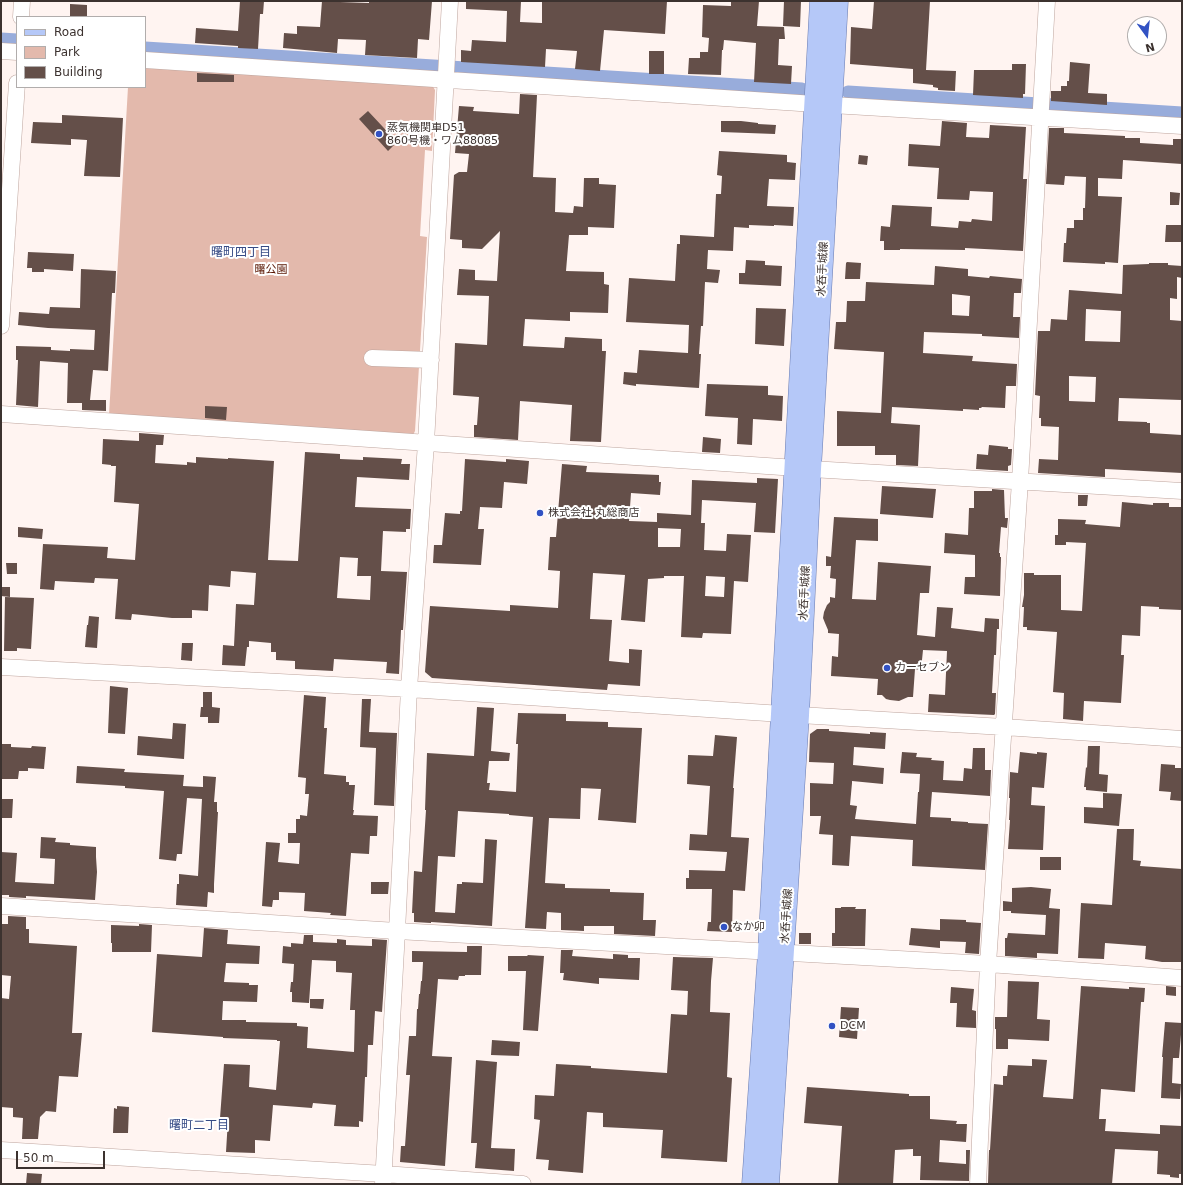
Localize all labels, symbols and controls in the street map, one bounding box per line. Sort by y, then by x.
legend [16,16,146,88]
north arrow [1127,16,1167,56]
text: Road [54,25,84,39]
text: N [1144,40,1156,55]
text: Park [54,45,80,59]
text: Building [54,65,103,79]
place label: 蒸気機関車D51 860号機・ワム88085 [387,121,498,147]
marker: 蒸気機関車D51 860号機・ワム88085 [374,129,384,139]
street label: 水呑手城線 [815,241,831,297]
district label: 曙町四丁目 [211,246,271,260]
park label: 曙公園 [255,263,287,277]
place label: 株式会社 丸総商店 [548,506,639,520]
marker: 株式会社 丸総商店 [535,508,545,518]
street label: 水呑手城線 [797,565,813,621]
place label: カーセブン [895,661,950,675]
marker: カーセブン [882,663,892,673]
street label: 水呑手城線 [778,888,796,944]
place label: なか卯 [732,920,765,934]
marker: なか卯 [719,922,729,932]
place label: DCM [840,1019,866,1033]
marker: DCM [827,1021,837,1031]
district label: 曙町二丁目 [169,1119,229,1133]
scale bar [18,1143,107,1169]
text: 50 m [23,1151,54,1165]

